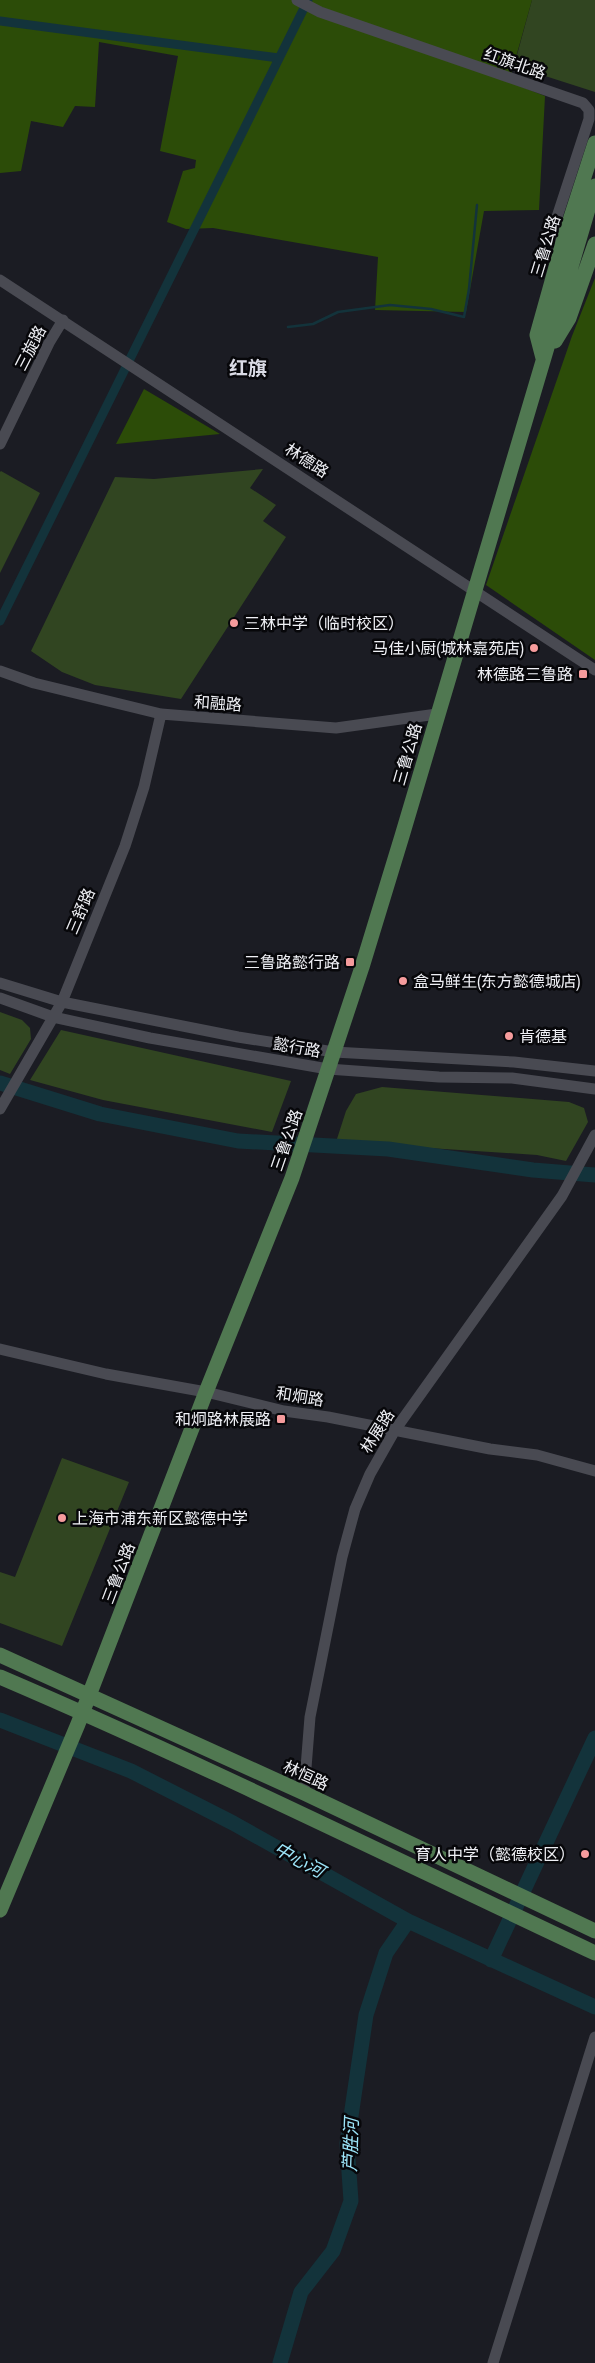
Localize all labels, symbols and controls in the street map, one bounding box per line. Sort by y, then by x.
street label: 红旗北路 [482,44,548,82]
street label: 三鲁公路 [527,213,563,279]
street label: 三旋路 [11,323,49,373]
district label: 红旗 [229,357,267,379]
street label: 林德路 [282,439,332,481]
place label: 三林中学（临时校区） [244,614,404,632]
marker: 三林中学（临时校区） [228,617,240,629]
place label: 马佳小厨(城林嘉苑店) [372,639,524,658]
marker: 马佳小厨(城林嘉苑店) [528,642,540,654]
place label: 林德路三鲁路 [477,665,573,683]
marker: 林德路三鲁路 [577,668,589,680]
street label: 和融路 [193,692,243,714]
street label: 三鲁公路 [390,721,424,787]
street label: 三舒路 [62,885,98,937]
place label: 三鲁路懿行路 [244,953,340,971]
marker: 三鲁路懿行路 [344,956,356,968]
place label: 盒马鲜生(东方懿德城店) [413,972,581,991]
marker: 盒马鲜生(东方懿德城店) [397,975,409,987]
place label: 肯德基 [519,1027,567,1045]
marker: 肯德基 [503,1030,515,1042]
street label: 懿行路 [272,1034,322,1060]
street label: 三鲁公路 [267,1107,305,1173]
street label: 和炯路 [275,1383,325,1409]
street label: 林展路 [357,1406,397,1456]
place label: 和炯路林展路 [175,1410,271,1428]
marker: 和炯路林展路 [275,1413,287,1425]
place label: 上海市浦东新区懿德中学 [72,1509,248,1527]
marker: 上海市浦东新区懿德中学 [56,1512,68,1524]
street label: 三鲁公路 [98,1540,138,1606]
street label: 林恒路 [280,1757,332,1793]
water label: 中心河 [271,1837,331,1883]
place label: 育人中学（懿德校区） [415,1845,575,1863]
marker: 育人中学（懿德校区） [579,1848,591,1860]
water label: 芦胜河 [339,2115,362,2172]

